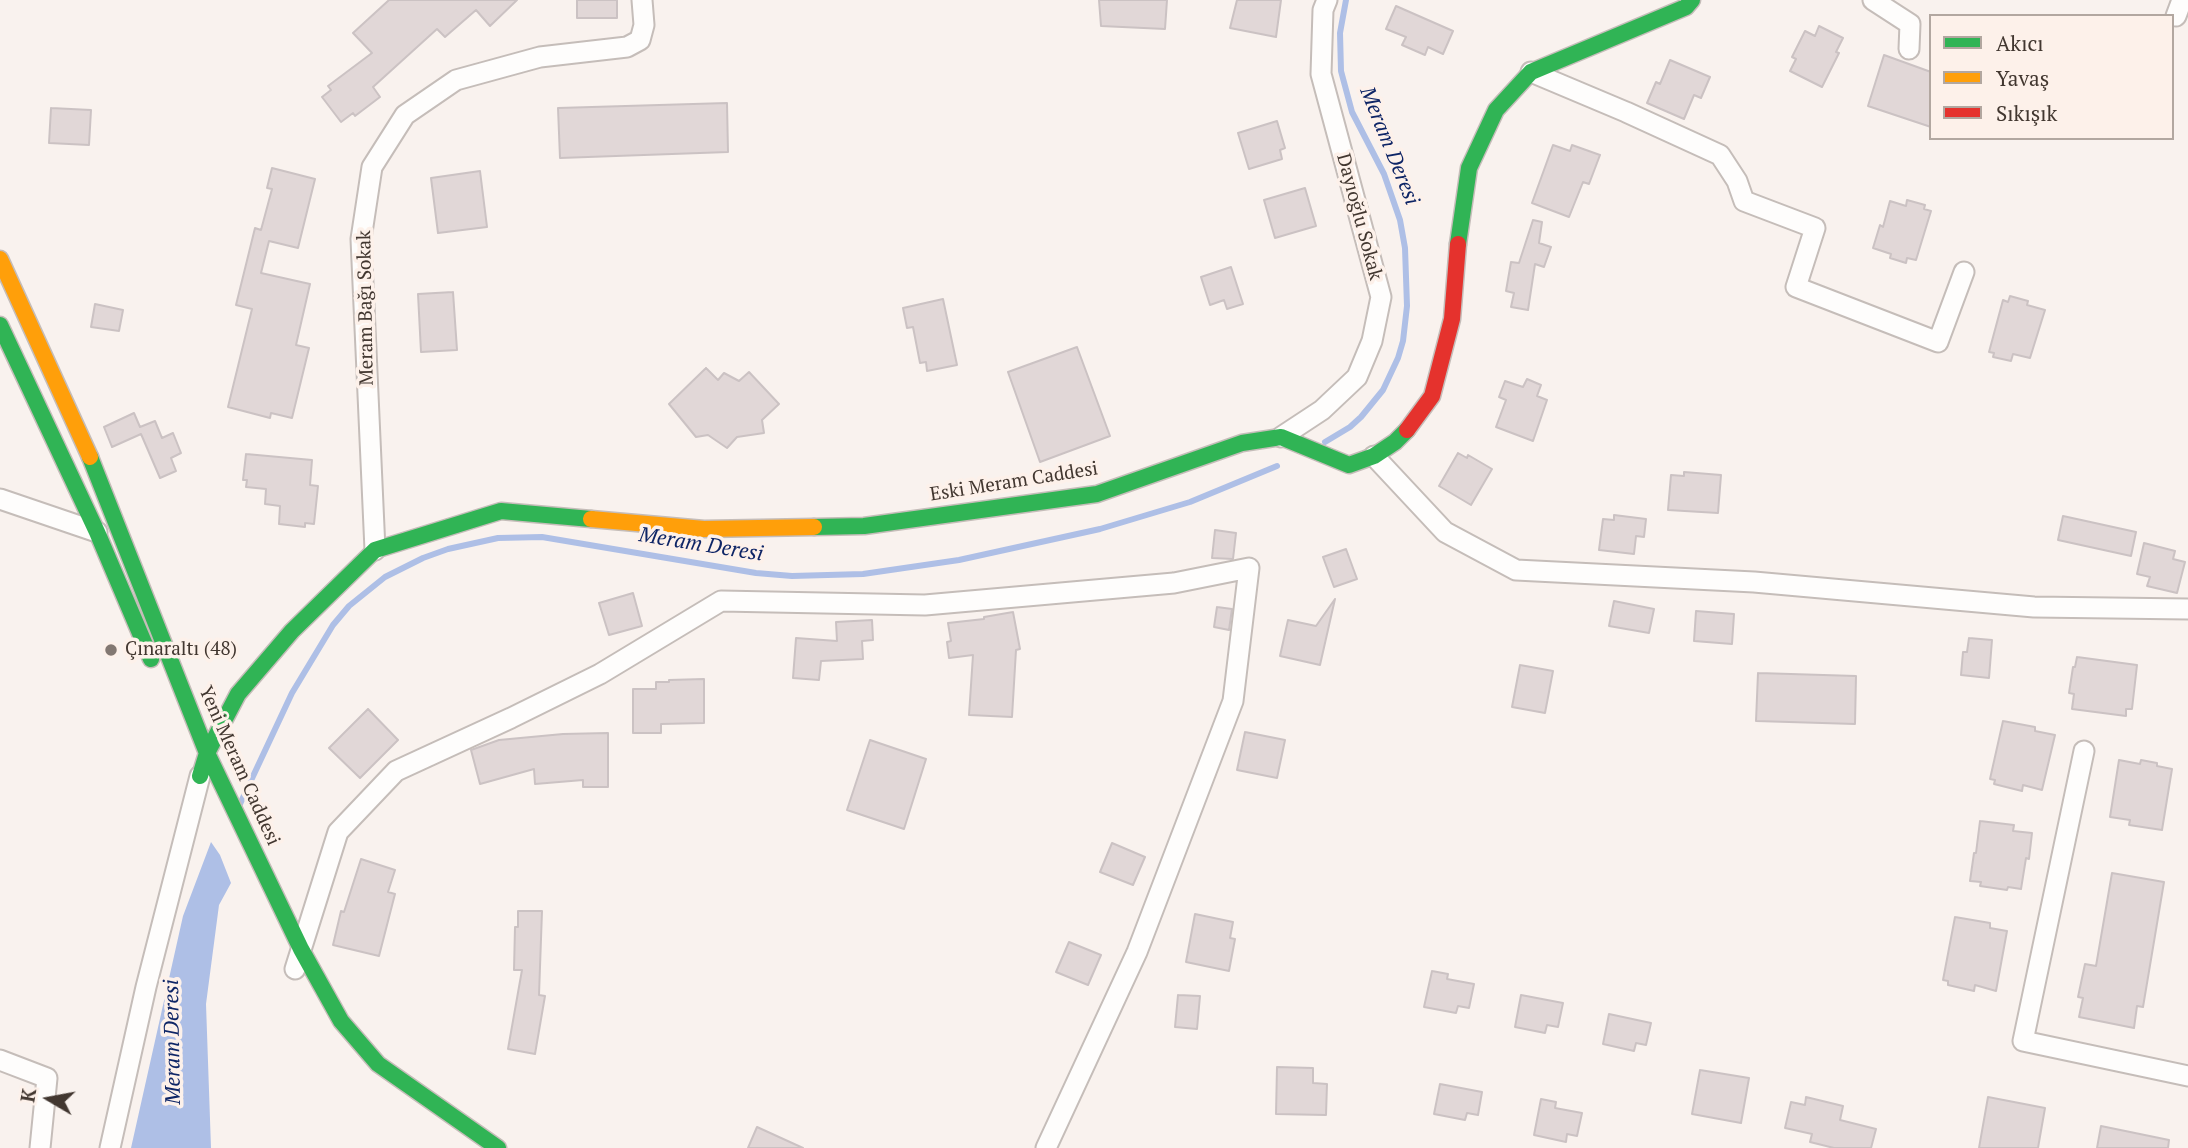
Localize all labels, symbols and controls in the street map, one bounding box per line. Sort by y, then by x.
legend [1929,14,2174,140]
text: Akıcı [1996,29,2044,57]
text: Yavaş [1996,64,2049,92]
water label: Meram Deresi [1354,83,1424,209]
text: Sıkışık [1996,99,2057,127]
street label: Dayıoğlu Sokak [1331,151,1387,283]
street label: Meram Bağı Sokak [353,230,379,386]
street label: Eski Meram Caddesi [928,457,1100,507]
water label: Meram Deresi [637,523,765,567]
place label: Çınaraltı (48) [125,639,237,661]
marker: Çınaraltı (48) [103,642,119,658]
street label: Yeni Meram Caddesi [194,683,284,849]
water label: Meram Deresi [159,979,187,1105]
north arrow [14,1064,84,1134]
text: K [14,1086,41,1104]

